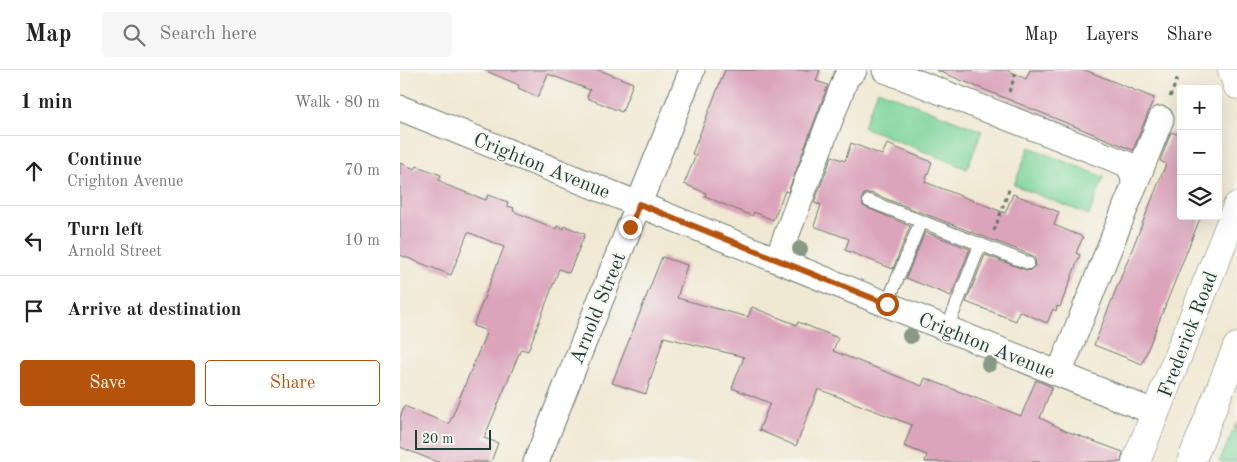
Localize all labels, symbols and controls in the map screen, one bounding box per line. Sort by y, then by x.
search box [102,12,452,57]
icon: search [120,21,148,49]
text: Map [25,23,72,47]
text: Search here [160,25,257,44]
text: Map [1024,26,1058,44]
text: Layers [1086,26,1138,44]
text: Share [1166,26,1212,44]
map controls [1177,85,1222,220]
button: + [1177,85,1222,130]
text: 1 min [20,92,73,113]
text: Walk · 80 m [294,95,380,111]
street label: Crighton Avenue [470,130,612,203]
button: − [1177,130,1222,175]
text: Continue [67,151,142,170]
icon: ahead [20,157,48,185]
text: 70 m [344,163,380,179]
text: Crighton Avenue [67,174,183,190]
button: layers [1177,175,1222,220]
route end [619,216,642,239]
text: Turn left [67,221,144,240]
icon: left [20,227,48,255]
text: 10 m [344,233,380,249]
text: Arnold Street [67,244,162,260]
street label: Arnold Street [567,250,630,367]
street label: Frederick Road [1156,269,1222,401]
route start [876,293,899,316]
icon: arrive [20,297,48,325]
text: Arrive at destination [67,301,241,320]
street label: Crighton Avenue [915,310,1057,383]
button: Save [20,360,195,406]
button: Share [205,360,380,406]
scale bar [415,427,491,450]
text: 20 m [422,432,453,446]

